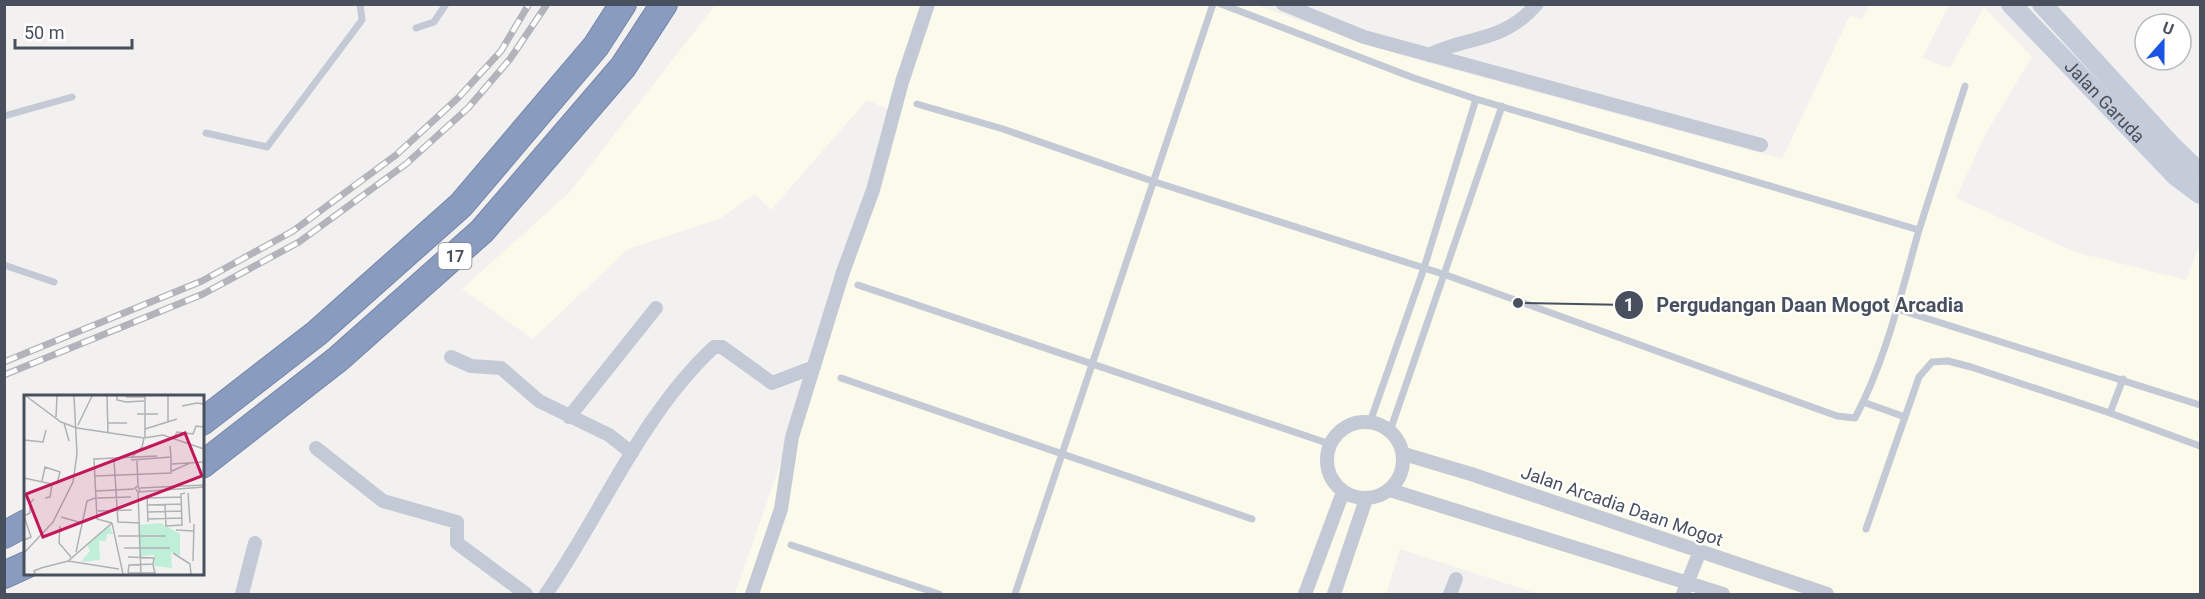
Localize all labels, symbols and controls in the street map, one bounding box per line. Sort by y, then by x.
scale bar [15,12,132,50]
north arrow [2133,12,2193,72]
text: U [2160,18,2177,39]
text: 50 m [24,22,64,43]
street label: Jalan Garuda [2060,55,2149,147]
road number: 17 [438,243,472,269]
callout: Pergudangan Daan Mogot Arcadia [1614,286,1976,324]
text: Pergudangan Daan Mogot Arcadia [1656,293,1964,317]
text: 1 [1624,294,1634,315]
inset map [24,395,204,575]
street label: Jalan Arcadia Daan Mogot [1519,461,1726,550]

